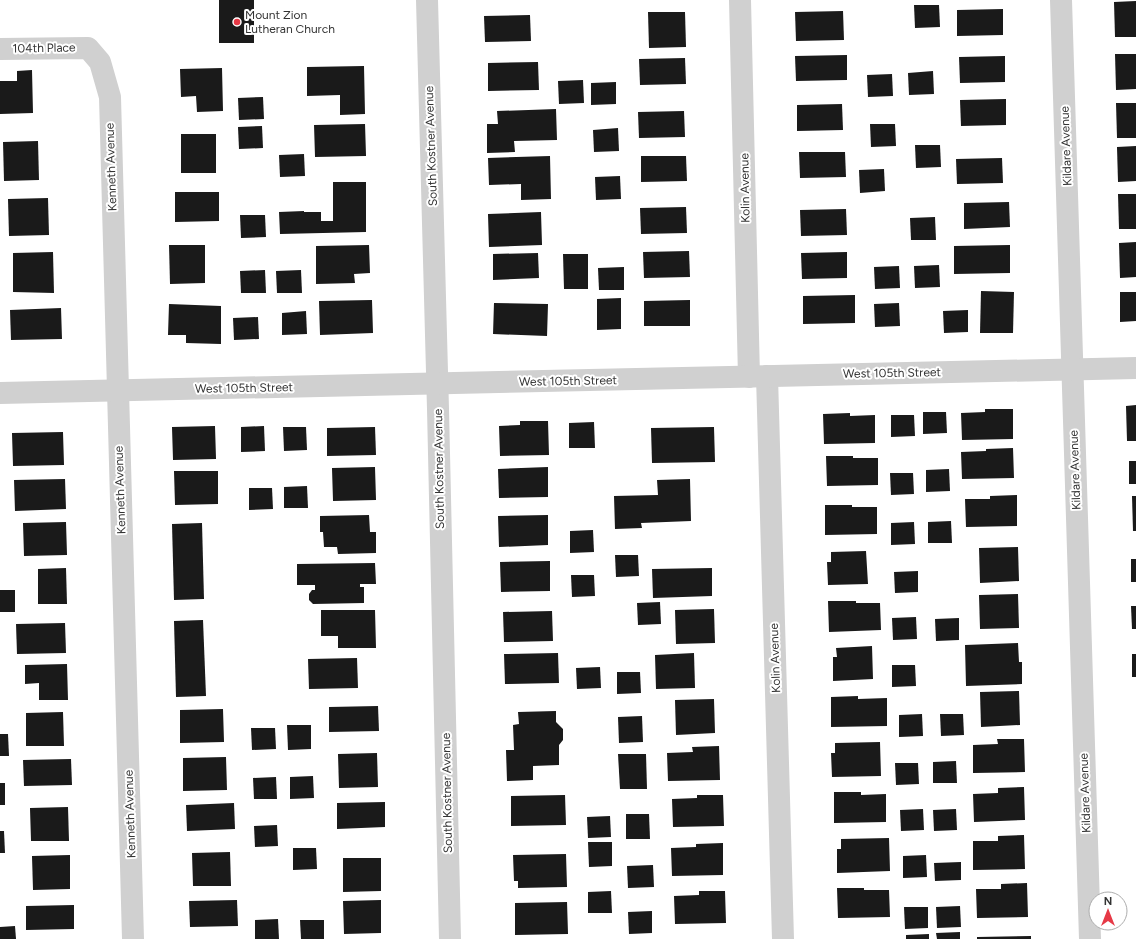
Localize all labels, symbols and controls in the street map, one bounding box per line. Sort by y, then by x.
place label: Mount Zion Lutheran Church [245,8,335,36]
marker: Mount Zion Lutheran Church [232,17,242,27]
street label: 104th Place [12,40,76,56]
street label: South Kostner Avenue [422,85,440,206]
street label: Kildare Avenue [1058,105,1074,186]
street label: Kenneth Avenue [102,122,120,211]
street label: Kolin Avenue [737,153,753,223]
street label: West 105th Street [843,365,942,381]
street label: West 105th Street [519,373,618,389]
street label: West 105th Street [195,380,294,396]
street label: South Kostner Avenue [431,408,447,529]
street label: Kildare Avenue [1067,429,1083,510]
street label: Kenneth Avenue [111,445,129,534]
street label: Kolin Avenue [767,622,783,693]
street label: South Kostner Avenue [439,732,455,853]
street label: Kildare Avenue [1077,752,1093,833]
street label: Kenneth Avenue [121,769,139,858]
north arrow [1088,891,1128,931]
text: N [1104,895,1112,908]

